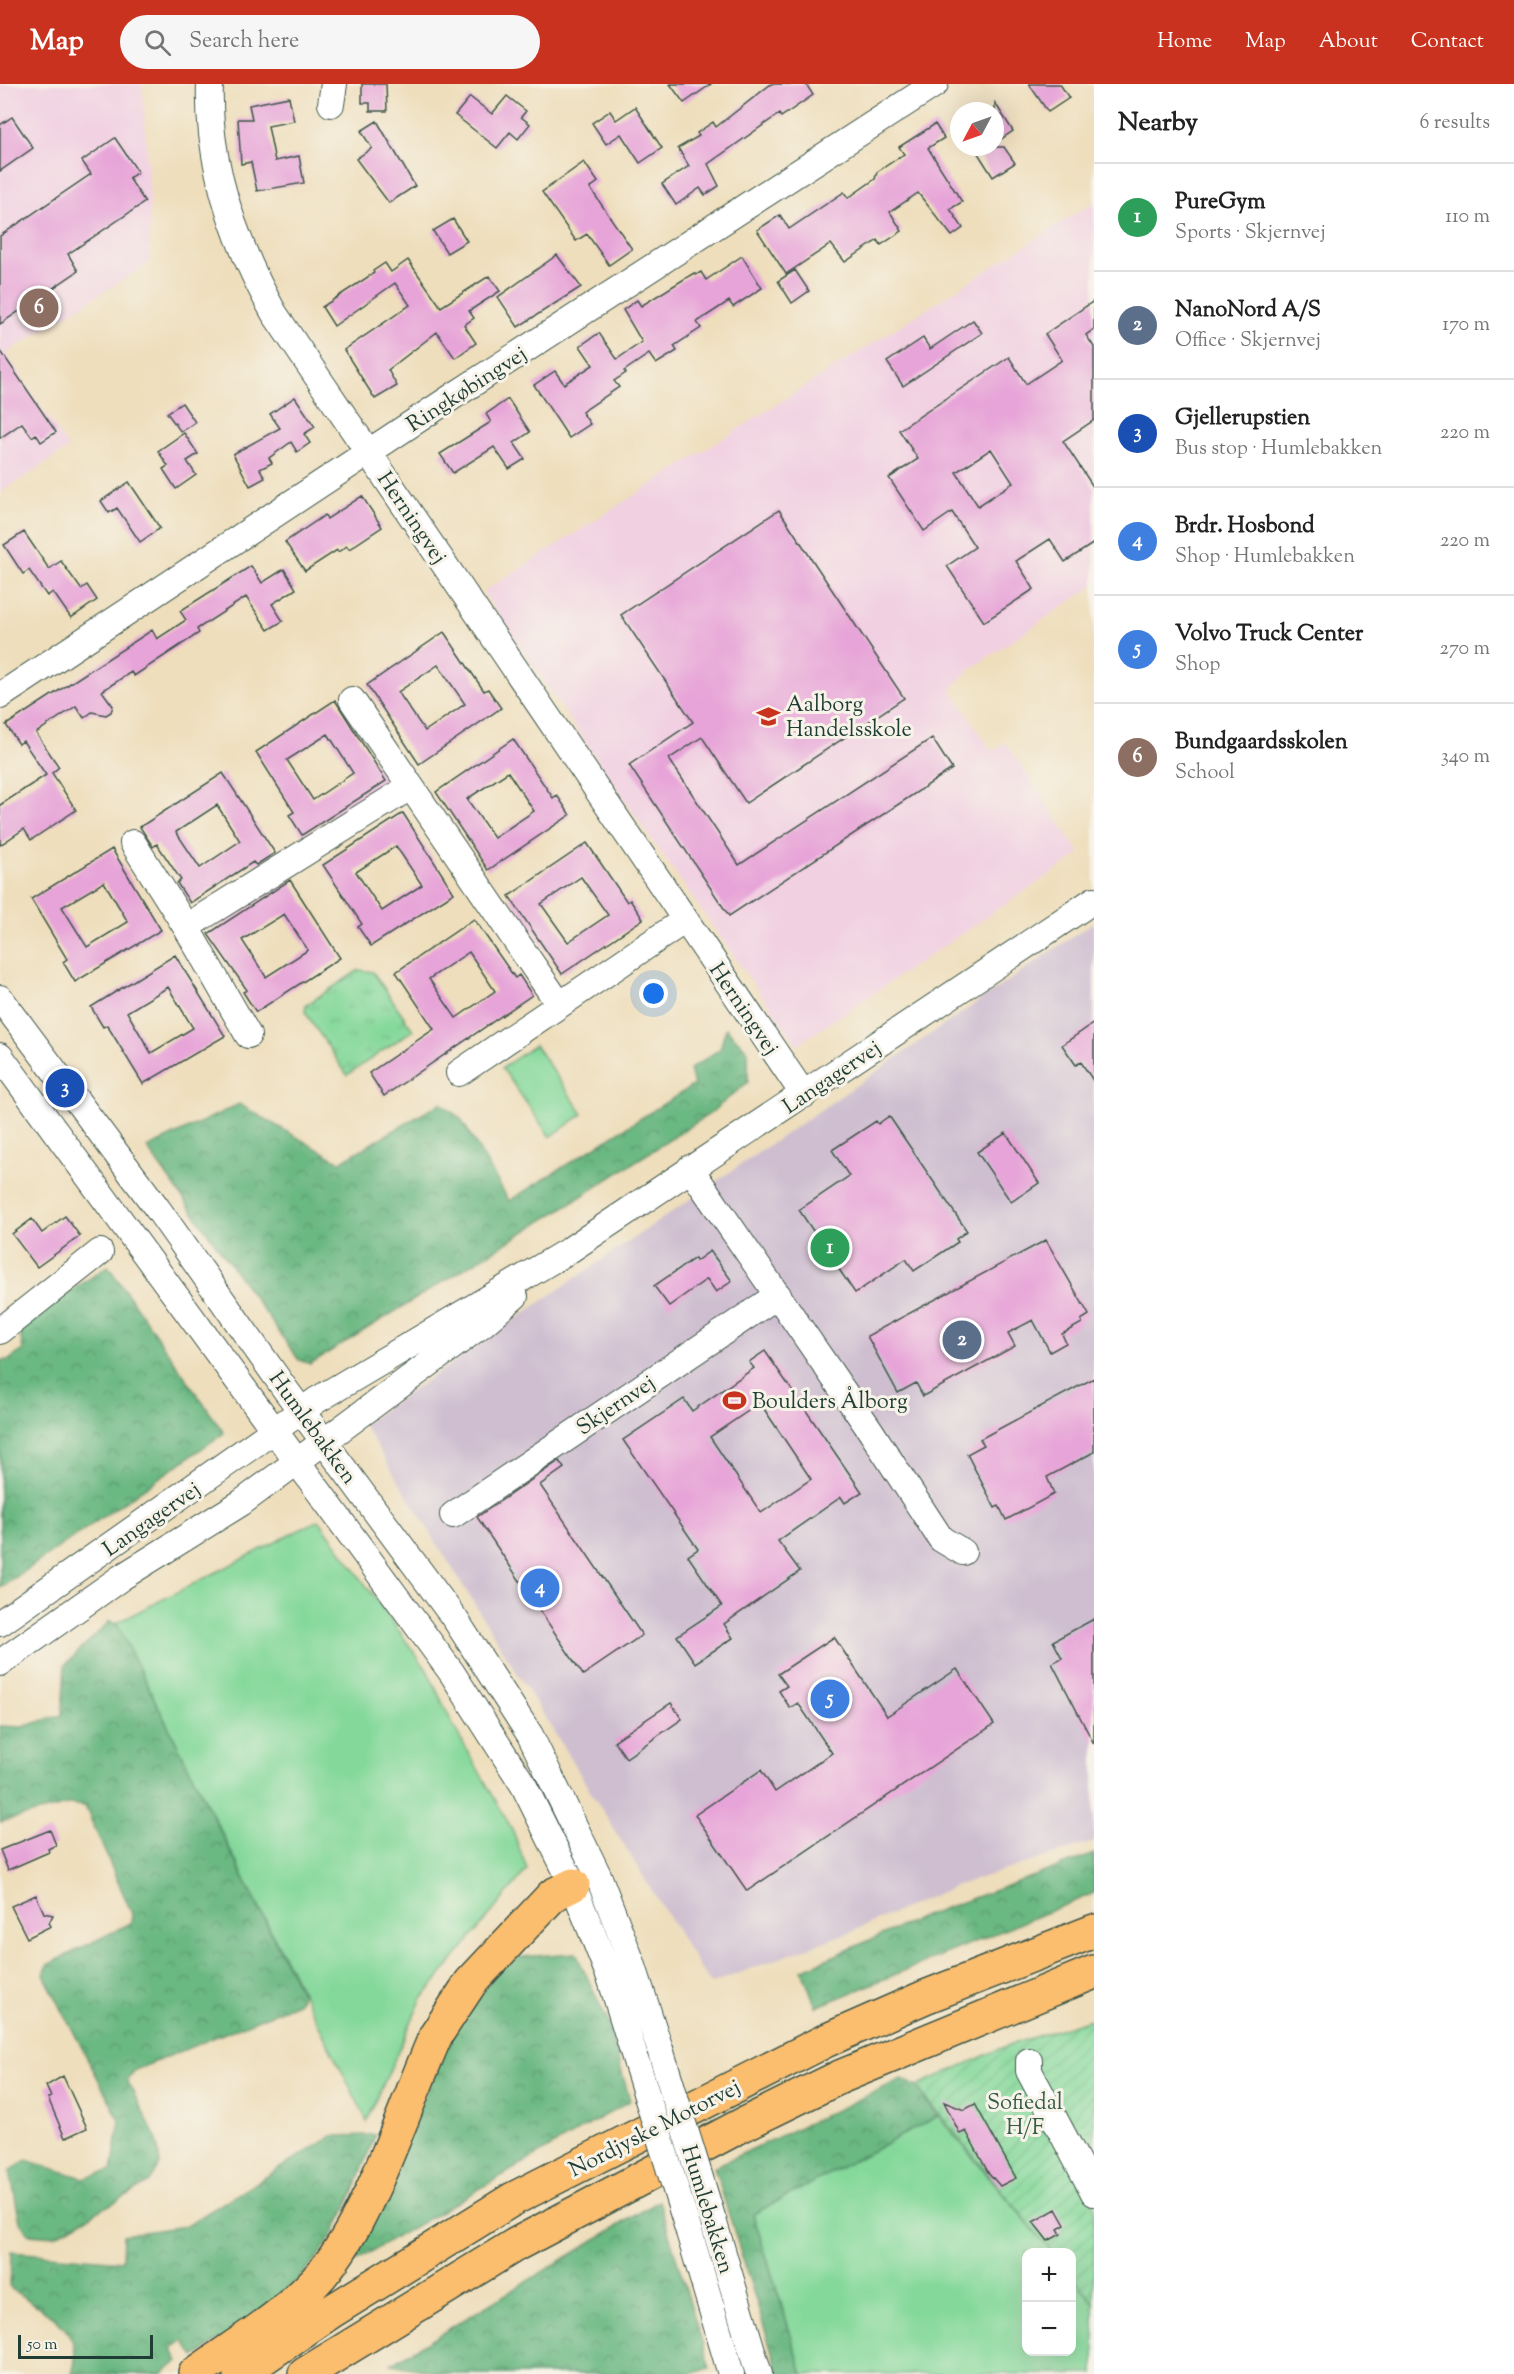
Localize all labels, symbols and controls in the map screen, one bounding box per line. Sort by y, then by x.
search box [120,15,540,69]
text: Map [30,22,84,62]
icon: search [141,26,174,59]
text: Search here [189,26,299,58]
text: Home [1157,27,1212,57]
text: Map [1245,27,1286,57]
text: About [1319,27,1378,57]
text: Contact [1411,27,1484,57]
north arrow [950,102,1004,156]
text: Nearby [1118,105,1198,142]
text: 6 results [1420,109,1490,138]
text: PureGym [1175,187,1265,219]
text: 1 [1134,203,1141,232]
text: 110 m [1445,203,1490,232]
text: Sports · Skjernvej [1175,219,1326,248]
pin: 6 [20,286,58,330]
text: NanoNord A/S [1175,295,1321,327]
text: 2 [1133,311,1142,340]
text: 170 m [1442,311,1490,340]
text: Office · Skjernvej [1175,327,1321,356]
street label: Ringkøbingvej [401,340,534,441]
text: Gjellerupstien [1175,403,1310,435]
text: 3 [1133,419,1142,448]
text: 220 m [1440,419,1490,448]
text: Bus stop · Humlebakken [1175,435,1382,464]
street label: Herningvej [368,466,453,571]
text: Brdr. Hosbond [1175,511,1315,543]
text: 4 [1132,527,1143,556]
text: 220 m [1440,527,1490,556]
text: Shop · Humlebakken [1175,543,1355,572]
text: Volvo Truck Center [1175,619,1363,651]
text: 5 [1134,635,1141,664]
text: 270 m [1440,635,1490,664]
text: Shop [1175,651,1220,680]
place label: Aalborg Handelsskole [786,690,912,747]
school or university icon: Aalborg Handelsskole [755,703,781,729]
text: Bundgaardsskolen [1175,727,1348,759]
text: 6 [1133,743,1142,772]
text: 340 m [1441,743,1490,772]
text: School [1175,759,1235,788]
street label: Herningvej [700,957,785,1062]
your location [639,979,668,1008]
street label: Langagervej [777,1034,888,1123]
pin: 3 [46,1066,84,1110]
pin: 1 [810,1226,850,1270]
pin: 2 [942,1318,982,1362]
street label: Humlebakken [259,1365,364,1492]
street label: Skjernvej [571,1368,662,1445]
place label: Boulders Ålborg [752,1386,908,1419]
sports icon: Boulders Ålborg [721,1387,747,1413]
street label: Langagervej [97,1475,208,1566]
pin: 4 [520,1566,560,1610]
pin: 5 [810,1676,850,1722]
street label: Nordjyske Motorvej [564,2073,747,2187]
park label: Sofiedal H/F [987,2088,1063,2145]
street label: Humlebakken [671,2142,741,2278]
map controls [1022,2248,1076,2356]
button: + [1022,2248,1076,2302]
button: − [1022,2302,1076,2356]
scale bar [18,2332,153,2360]
text: 50 m [27,2334,58,2357]

